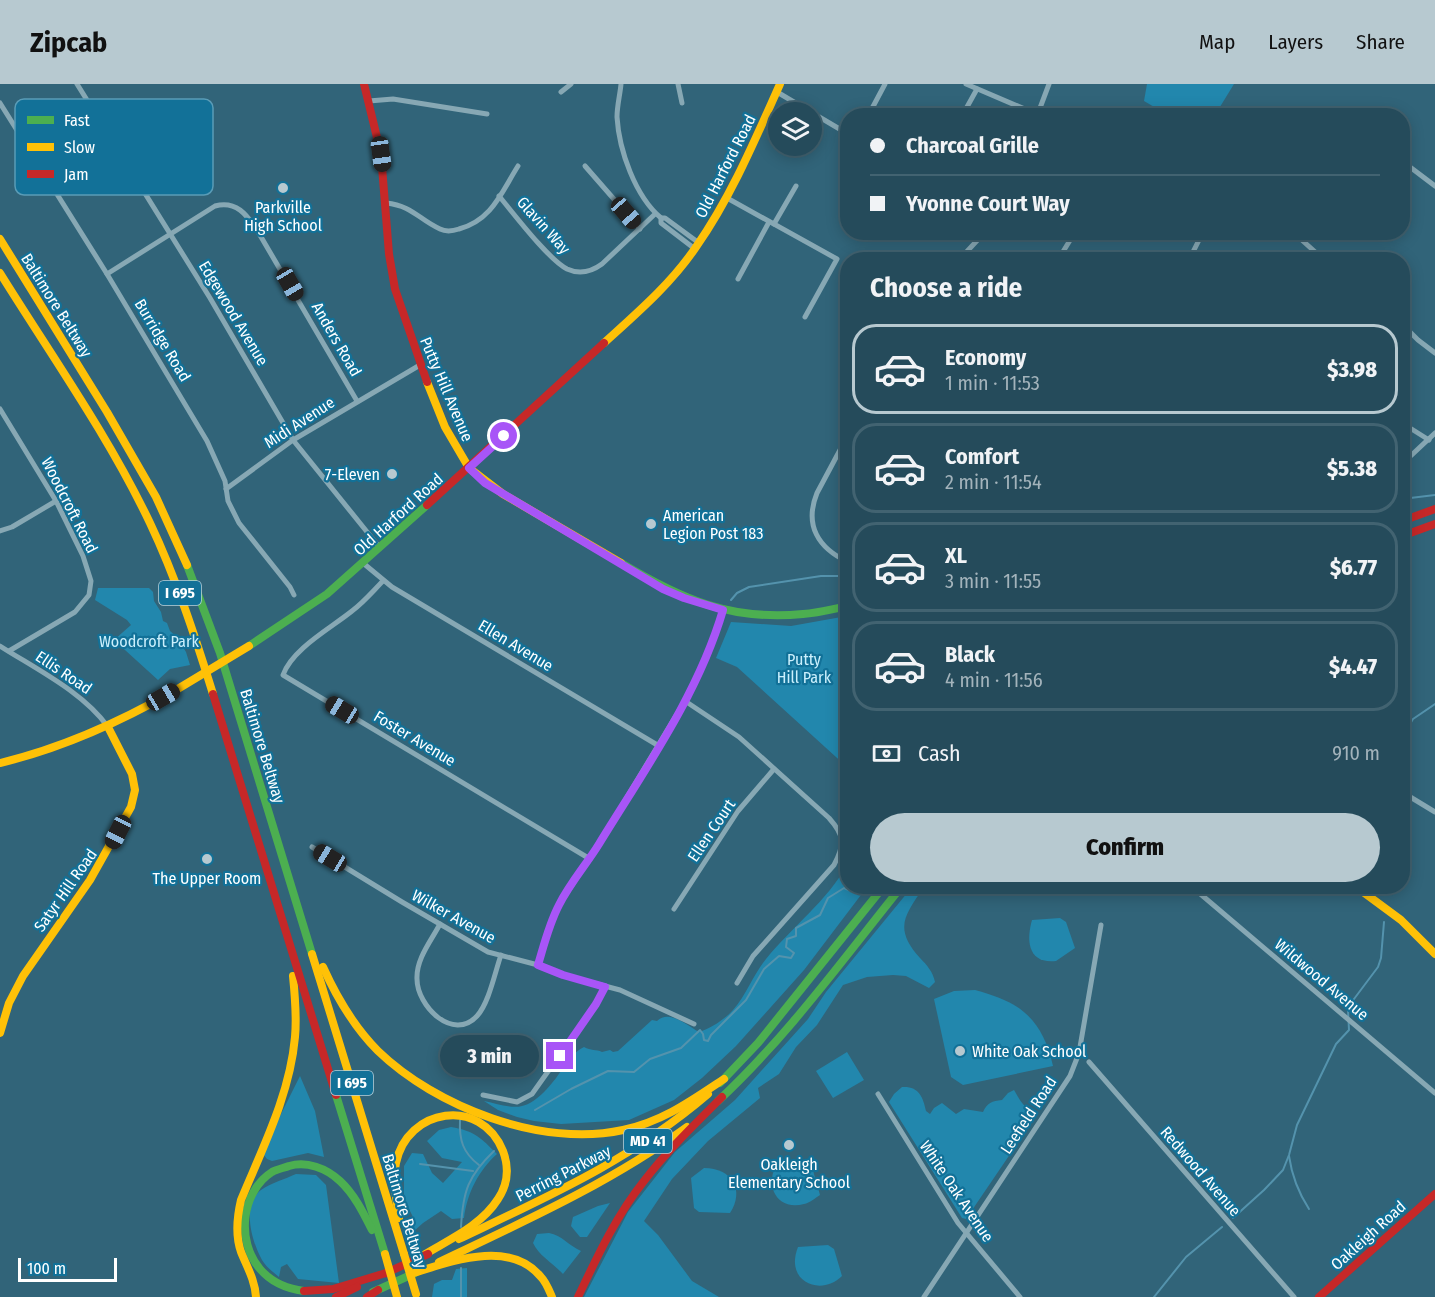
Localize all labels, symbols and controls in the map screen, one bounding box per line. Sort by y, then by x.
text: Zipcab [30,26,107,59]
text: Map [1199,29,1235,55]
text: Layers [1268,29,1323,55]
text: Share [1356,29,1405,55]
legend [15,99,213,195]
map controls [768,102,822,156]
button: layers [768,102,822,156]
text: Fast [64,111,91,130]
street label: Old Harford Road [691,111,760,221]
text: Charcoal Grille [906,132,1039,159]
car [370,135,392,173]
text: Slow [64,138,95,157]
text: Jam [64,165,89,184]
marker: Parkville High School [276,181,290,195]
text: Yvonne Court Way [906,190,1070,217]
street label: Glavin Way [513,193,575,259]
car [607,194,645,232]
place label: Parkville High School [244,198,322,235]
street label: Baltimore Beltway [17,250,97,361]
street label: Edgewood Avenue [195,258,272,369]
car [273,264,307,304]
text: Choose a ride [870,272,1022,304]
street label: Burridge Road [130,296,195,385]
street label: Anders Road [308,299,365,380]
street label: Putty Hill Avenue [416,334,477,444]
icon: car [873,342,927,396]
text: Economy [945,344,1026,371]
text: $3.98 [1327,356,1377,383]
text: 1 min · 11:53 [945,371,1040,395]
street label: Midi Avenue [261,393,338,452]
route start [490,422,517,449]
icon: car [873,441,927,495]
text: Comfort [945,443,1019,470]
street label: Woodcroft Road [37,454,102,556]
text: $5.38 [1327,455,1377,482]
place label: 7-Eleven [325,465,380,484]
marker: 7-Eleven [385,467,399,481]
street label: Old Harford Road [350,469,447,559]
text: 2 min · 11:54 [945,470,1042,494]
place label: American Legion Post 183 [663,506,763,543]
marker: American Legion Post 183 [644,517,658,531]
icon: car [873,540,927,594]
text: XL [945,542,967,569]
text: $6.77 [1330,554,1377,581]
text: 3 min · 11:55 [945,569,1041,593]
road number: I 695 [159,581,201,605]
street label: Ellen Avenue [475,616,557,675]
park label: Woodcroft Park [99,632,200,651]
icon: car [873,639,927,693]
text: Black [945,641,995,668]
street label: Ellis Road [32,647,95,698]
park label: Putty Hill Park [777,650,832,687]
text: $4.47 [1329,653,1377,680]
text: 4 min · 11:56 [945,668,1043,692]
car [143,680,183,714]
street label: Baltimore Beltway [236,687,289,806]
car [322,693,362,727]
street label: Foster Avenue [370,707,459,770]
icon: cash [870,737,903,770]
text: Cash [918,740,961,767]
text: 910 m [1332,741,1380,765]
street label: Ellen Court [684,795,740,865]
car [102,812,134,852]
button: Confirm [870,813,1380,882]
car [310,841,350,875]
street label: Satyr Hill Road [30,845,101,935]
marker: The Upper Room [200,852,214,866]
place label: The Upper Room [153,869,261,888]
street label: Wilker Avenue [409,886,499,947]
street label: Wildwood Avenue [1271,935,1372,1024]
callout: 3 min [440,1035,539,1077]
route end [546,1042,573,1069]
place label: White Oak School [972,1042,1086,1061]
text: 3 min [467,1044,512,1068]
marker: White Oak School [953,1044,967,1058]
road number: I 695 [331,1071,373,1095]
street label: Leefield Road [996,1073,1060,1158]
street label: Redwood Avenue [1156,1123,1245,1220]
road number: MD 41 [624,1129,672,1153]
street label: White Oak Avenue [916,1137,998,1246]
marker: Oakleigh Elementary School [782,1138,796,1152]
street label: Perring Parkway [513,1141,615,1206]
street label: Baltimore Beltway [378,1152,431,1271]
place label: Oakleigh Elementary School [728,1155,850,1192]
street label: Oakleigh Road [1327,1197,1410,1274]
scale bar [18,1255,117,1282]
text: 100 m [27,1259,66,1278]

